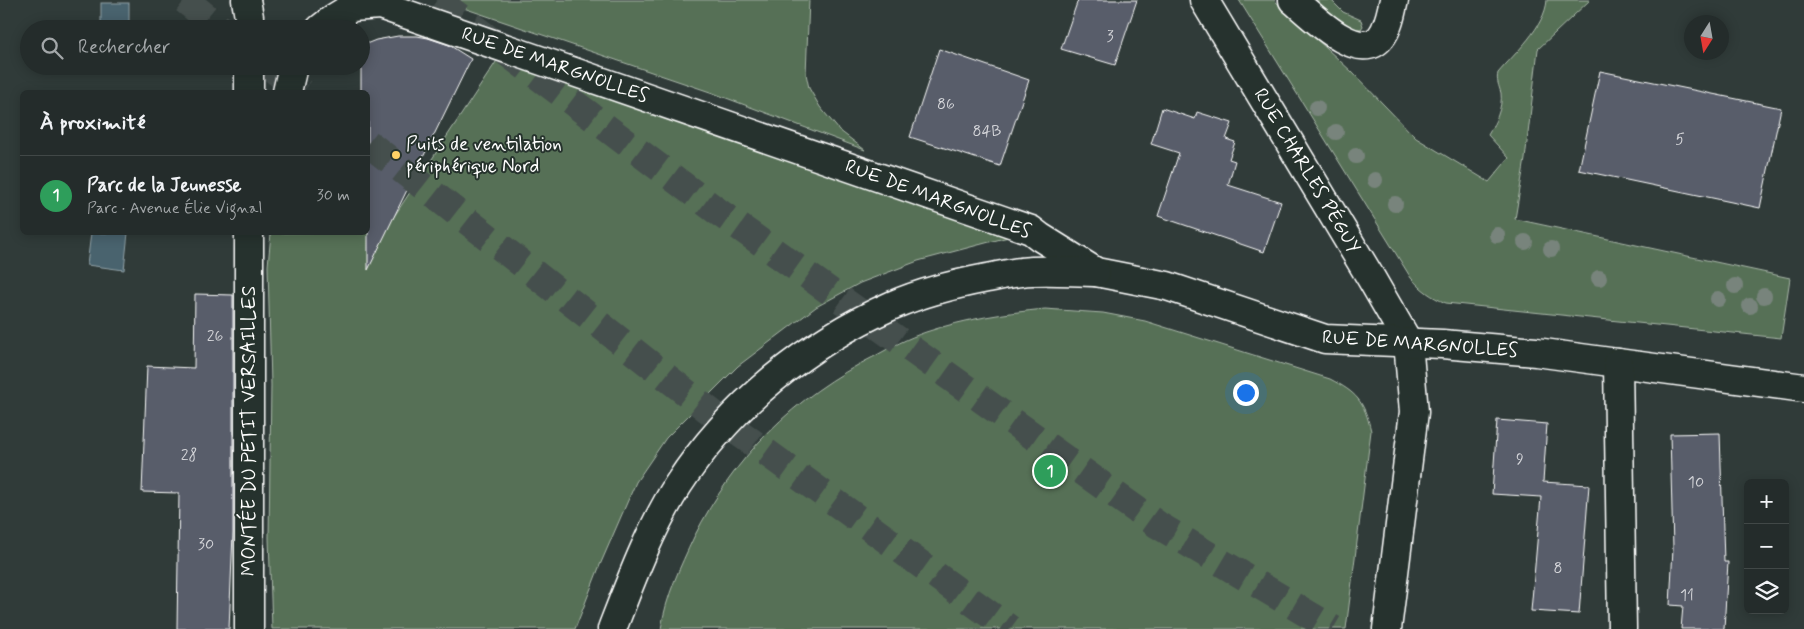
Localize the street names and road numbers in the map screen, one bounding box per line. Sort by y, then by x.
street label: RUE DE MARGNOLLES [458,21,652,109]
street label: RUE CHARLES PÉGUY [1248,83,1367,259]
street label: RUE DE MARGNOLLES [842,154,1035,244]
street label: MONTÉE DU PETIT VERSAILLES [236,286,262,576]
street label: RUE DE MARGNOLLES [1321,325,1519,363]

